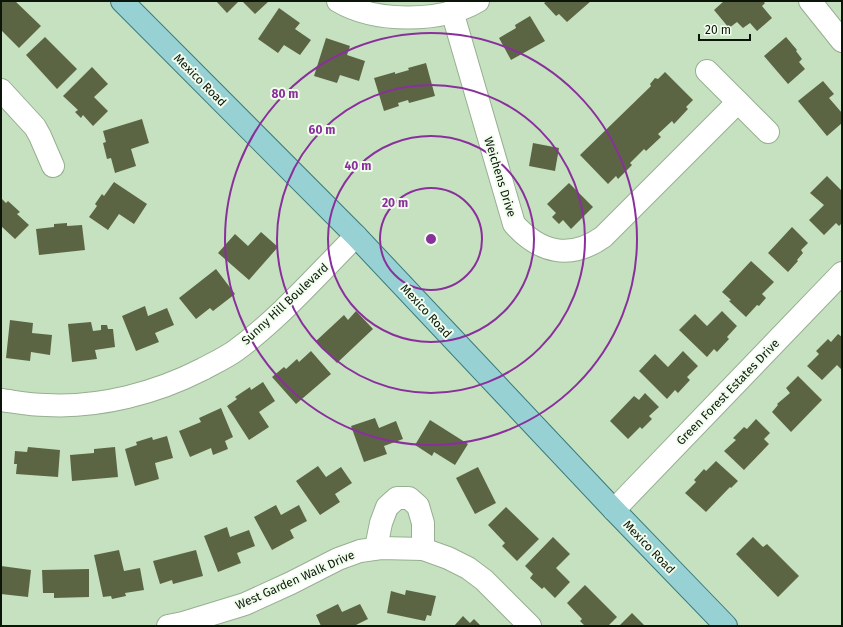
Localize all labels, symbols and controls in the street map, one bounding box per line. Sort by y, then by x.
scale bar [699,16,750,42]
text: 20 m [705,23,731,37]
street label: Mexico Road [171,51,229,109]
text: 80 m [272,87,298,101]
text: 60 m [309,123,335,137]
street label: Weichens Drive [481,135,519,219]
text: 40 m [345,159,371,173]
text: 20 m [382,196,408,210]
centre of rings [424,232,438,246]
street label: Sunny Hill Boulevard [239,260,331,348]
street label: Mexico Road [398,281,454,341]
street label: Green Forest Estates Drive [674,336,782,448]
street label: Mexico Road [620,518,678,576]
street label: West Garden Walk Drive [233,547,357,613]

